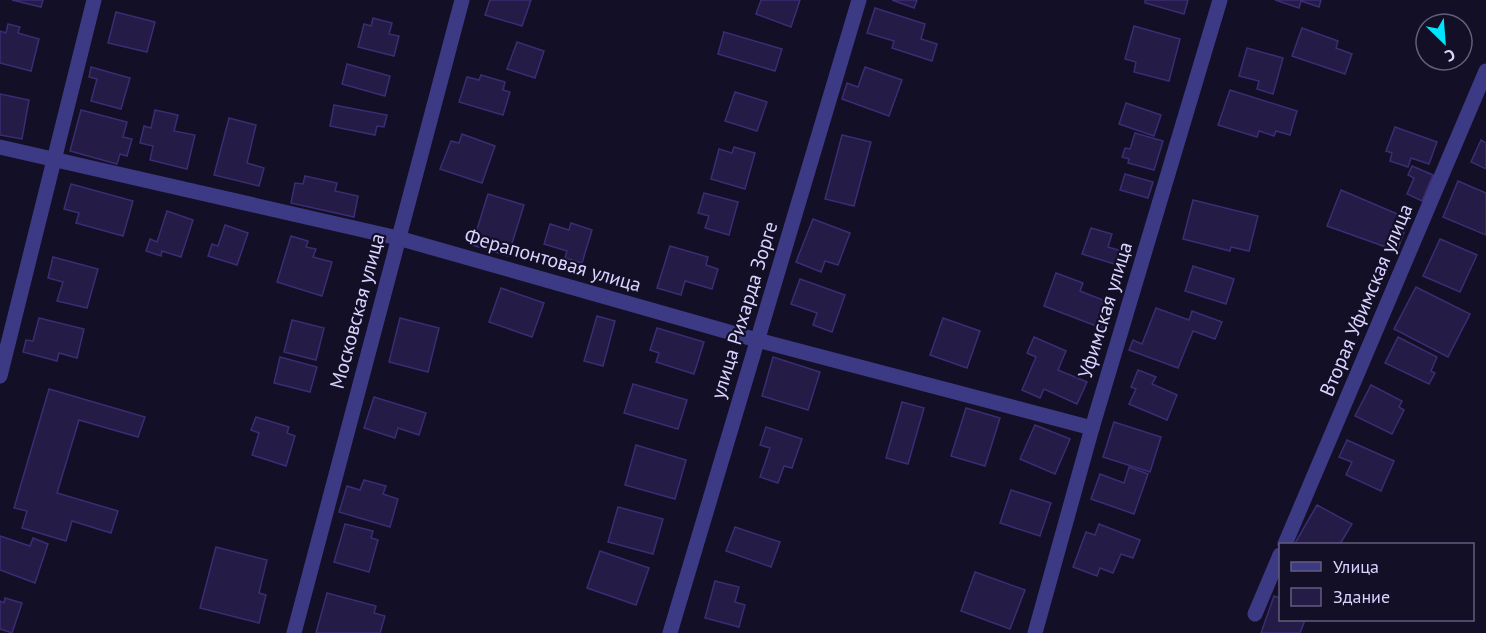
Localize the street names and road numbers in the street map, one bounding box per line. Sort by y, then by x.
street label: Вторая Уфимская улица [1314,200,1418,400]
street label: улица Рихарда Зорге [705,218,783,402]
street label: Ферапонтовая улица [462,222,644,298]
street label: Московская улица [324,230,390,392]
street label: Уфимская улица [1072,239,1138,381]

